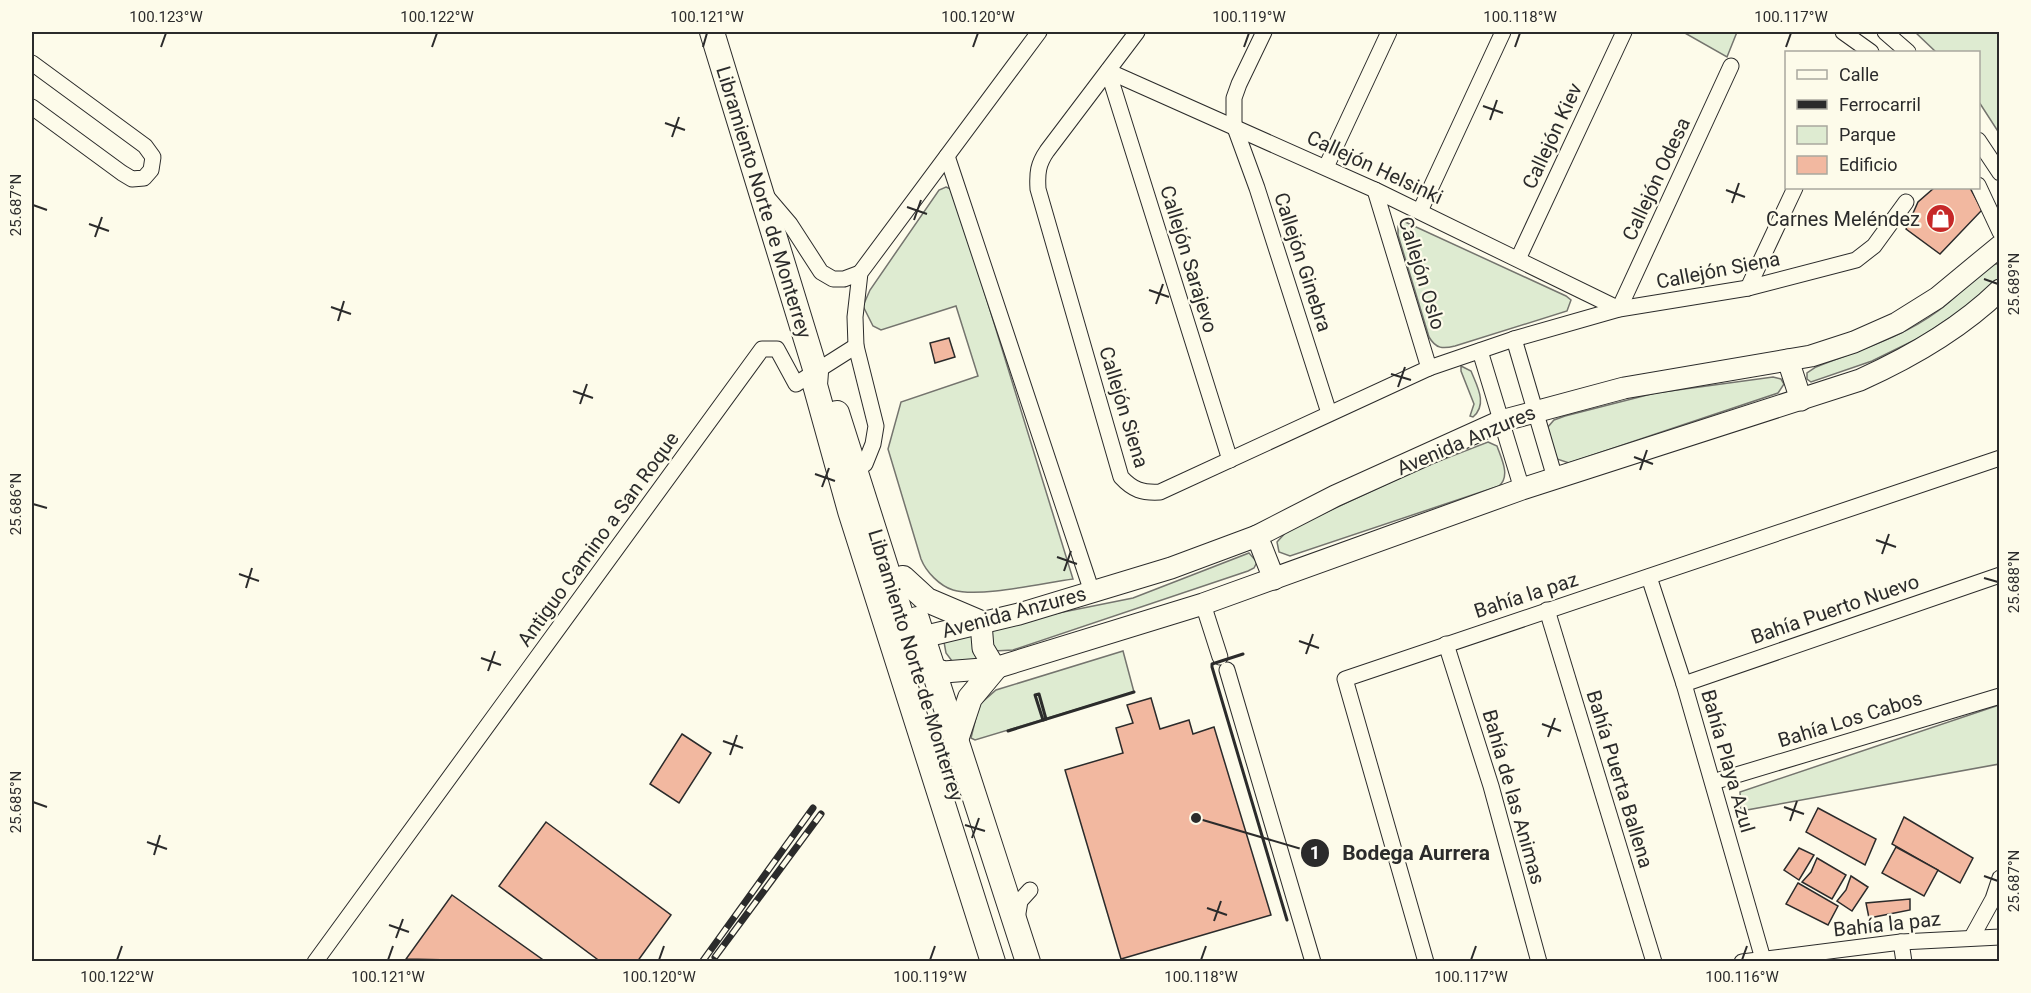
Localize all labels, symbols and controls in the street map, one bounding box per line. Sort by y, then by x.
text: 100.123°W [129,8,203,26]
text: 100.122°W [400,8,474,26]
text: 100.121°W [670,8,744,26]
text: 100.120°W [941,8,1015,26]
text: 100.119°W [1212,8,1286,26]
text: 100.118°W [1483,8,1557,26]
text: 100.117°W [1754,8,1828,26]
legend [1785,51,1980,189]
street label: Libramiento Norte de Monterrey [711,63,817,341]
text: Calle [1839,64,1879,85]
street label: Callejón Kiev [1517,79,1587,193]
text: Ferrocarril [1839,94,1921,115]
street label: Callejón Odesa [1617,114,1695,244]
text: Parque [1839,124,1896,145]
street label: Callejón Helsinki [1303,125,1447,209]
text: Edificio [1839,154,1898,175]
text: 25.687°N [7,174,25,236]
street label: Callejón Sarajevo [1155,182,1223,336]
street label: Callejón Ginebra [1269,189,1337,335]
shop icon: Carnes Meléndez [1925,203,1957,235]
place label: Carnes Meléndez [1766,207,1920,231]
street label: Callejón Oslo [1393,214,1451,332]
street label: Callejón Siena [1654,246,1782,294]
text: 25.689°N [2005,253,2023,315]
street label: Callejón Siena [1094,343,1154,471]
street label: Avenida Anzures [1393,400,1539,480]
street label: Antiguo Camino a San Roque [512,427,684,651]
text: 25.686°N [7,473,25,535]
street label: Libramiento Norte de Monterrey [863,526,969,804]
text: 25.688°N [2005,551,2023,613]
street label: Bahía la paz [1471,567,1581,623]
street label: Bahía Puerto Nuevo [1748,569,1922,649]
street label: Avenida Anzures [939,581,1089,643]
street label: Bahía Los Cabos [1775,686,1925,752]
street label: Bahía Puerta Ballena [1582,687,1658,871]
street label: Bahía Playa Azul [1696,687,1760,835]
street label: Bahía de las Animas [1478,707,1550,887]
text: 25.685°N [7,771,25,833]
callout: Bodega Aurrera [1300,833,1502,872]
text: Bodega Aurrera [1342,841,1490,865]
text: 1 [1310,842,1320,863]
text: 25.687°N [2005,850,2023,912]
street label: Bahía la paz [1832,906,1942,942]
text: 100.122°W [80,968,154,986]
text: 100.121°W [351,968,425,986]
text: 100.120°W [622,968,696,986]
text: 100.119°W [893,968,967,986]
text: 100.118°W [1164,968,1238,986]
text: 100.117°W [1434,968,1508,986]
text: 100.116°W [1705,968,1779,986]

